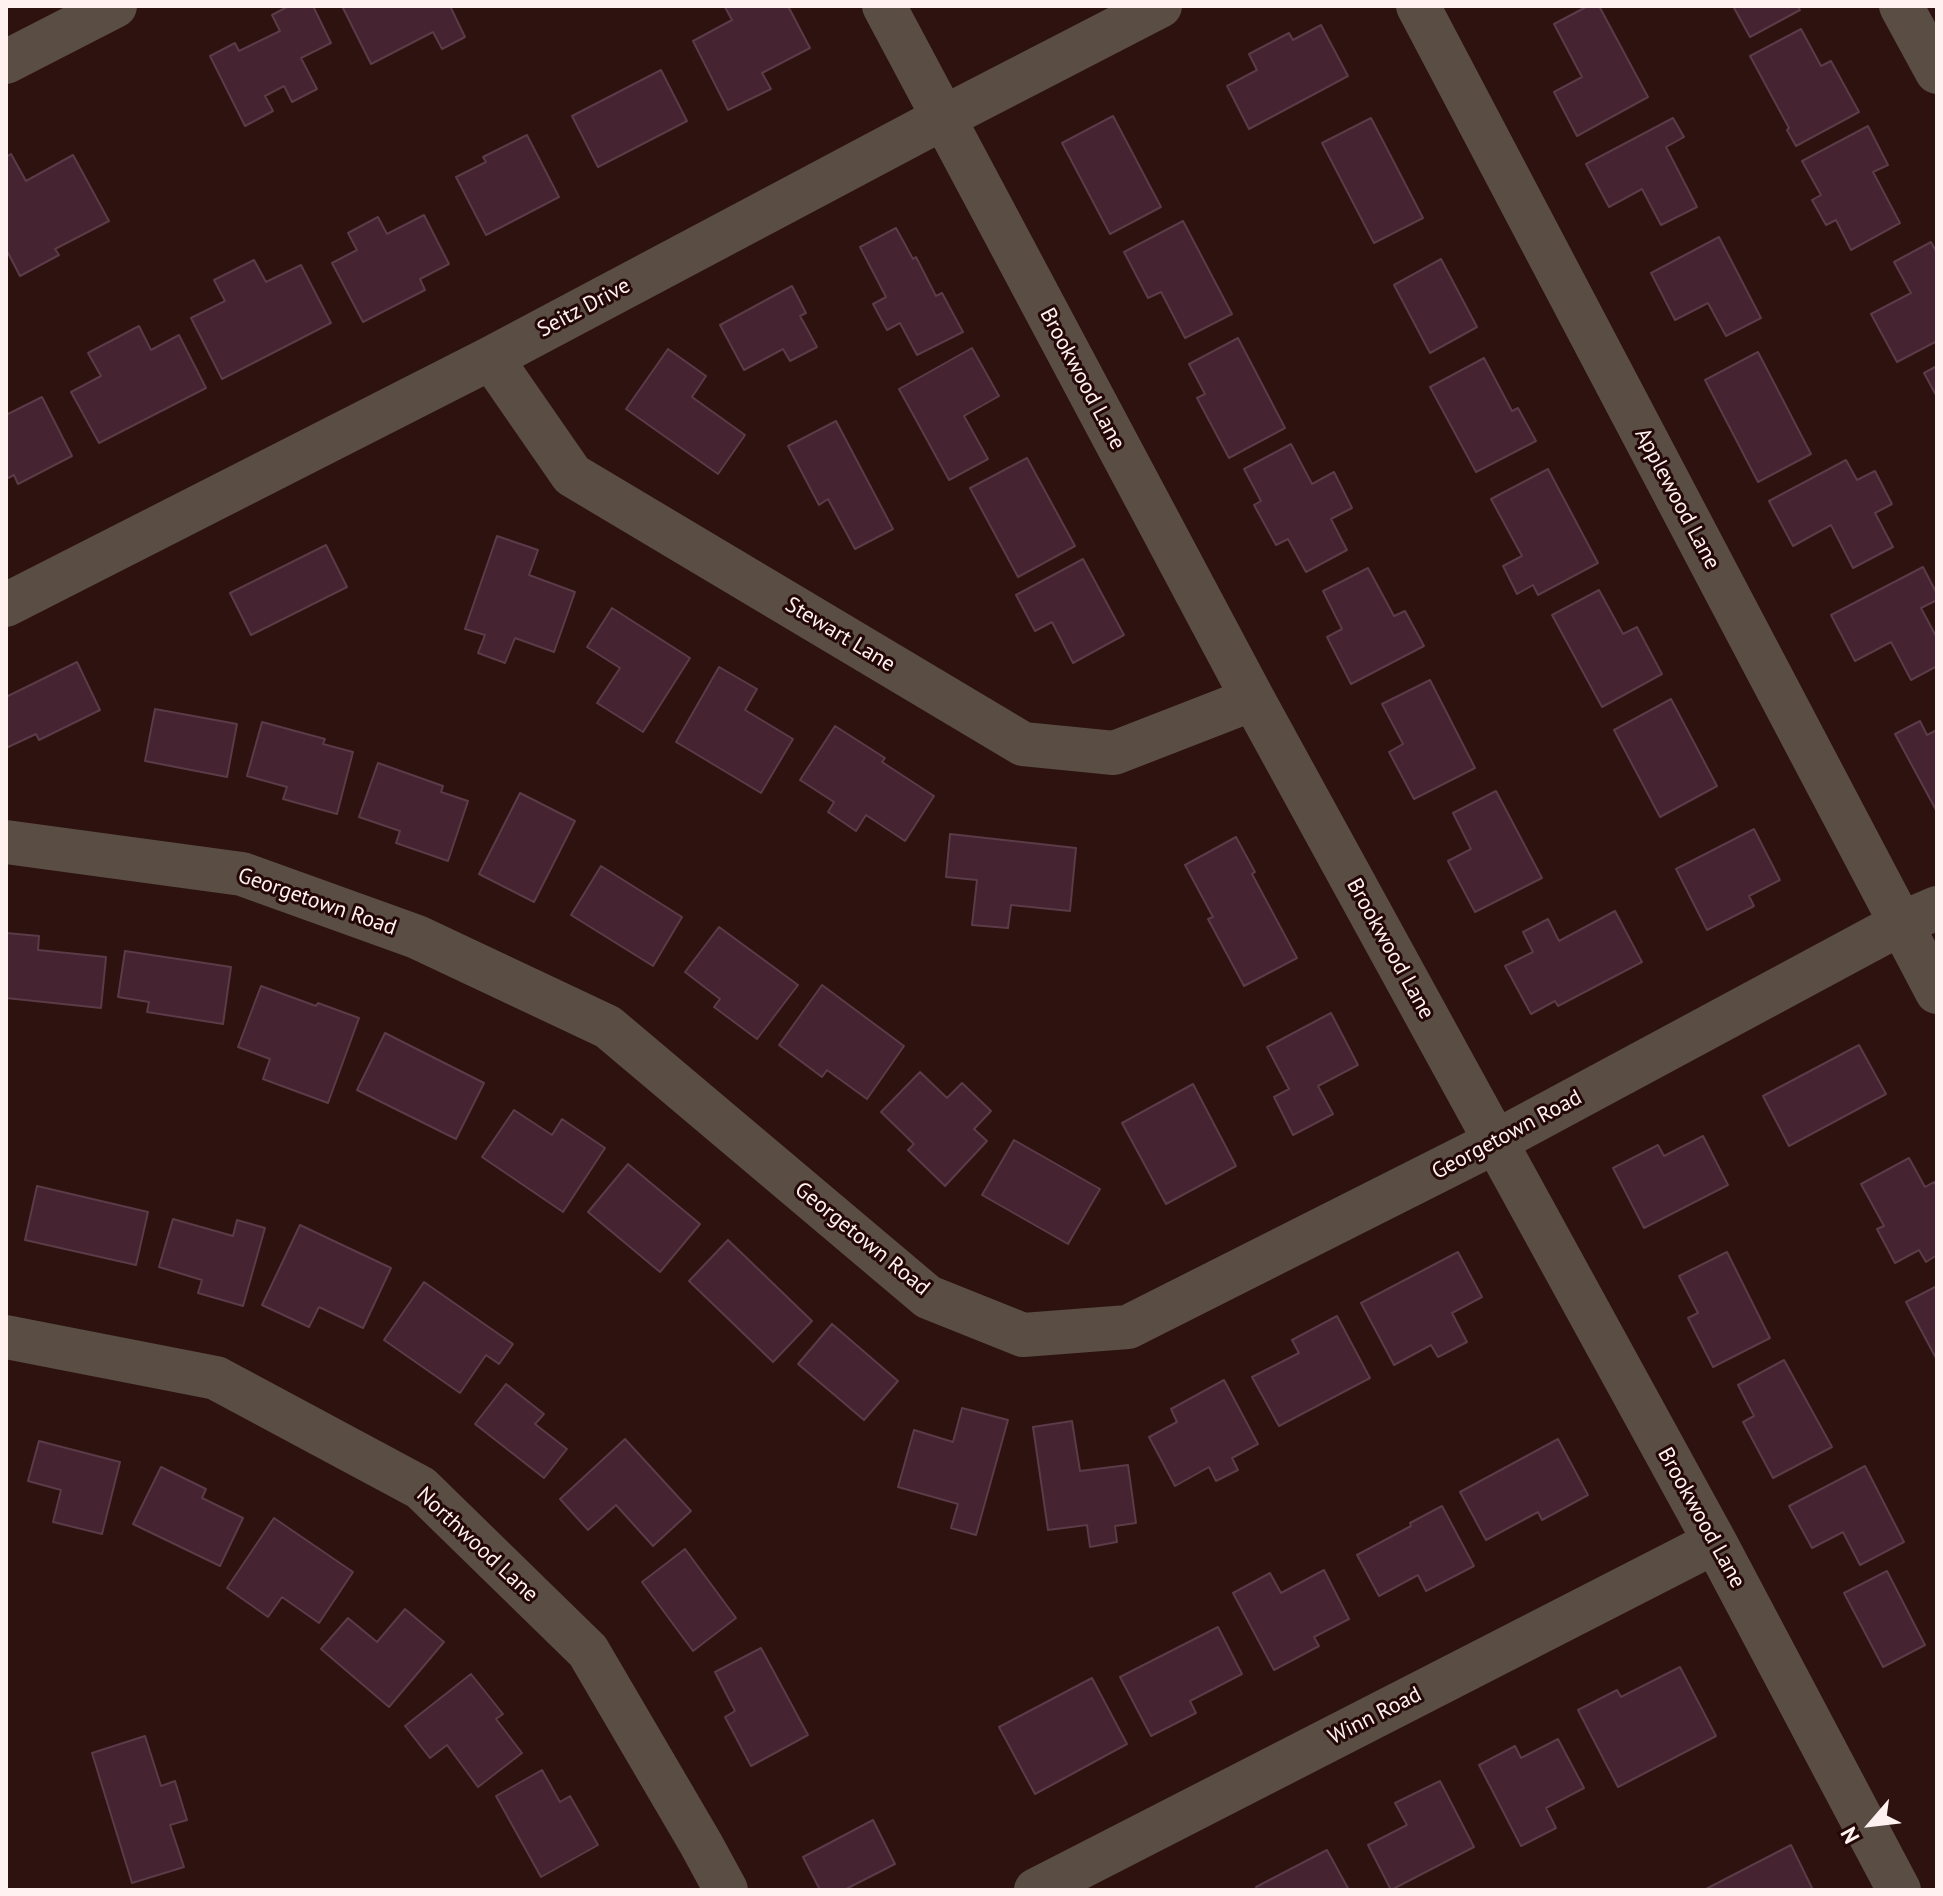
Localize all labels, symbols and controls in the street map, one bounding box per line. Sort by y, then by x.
street label: Seitz Drive [533,273,635,343]
street label: Brookwood Lane [1034,304,1130,454]
street label: Applewood Lane [1629,424,1725,574]
street label: Stewart Lane [780,592,900,678]
street label: Georgetown Road [234,862,400,942]
street label: Brookwood Lane [1340,874,1440,1024]
street label: Georgetown Road [1427,1084,1587,1186]
street label: Georgetown Road [789,1176,935,1302]
street label: Brookwood Lane [1651,1443,1751,1593]
street label: Northwood Lane [411,1482,543,1608]
street label: Winn Road [1324,1681,1426,1751]
north arrow [1831,1784,1911,1864]
text: N [1834,1822,1866,1848]

